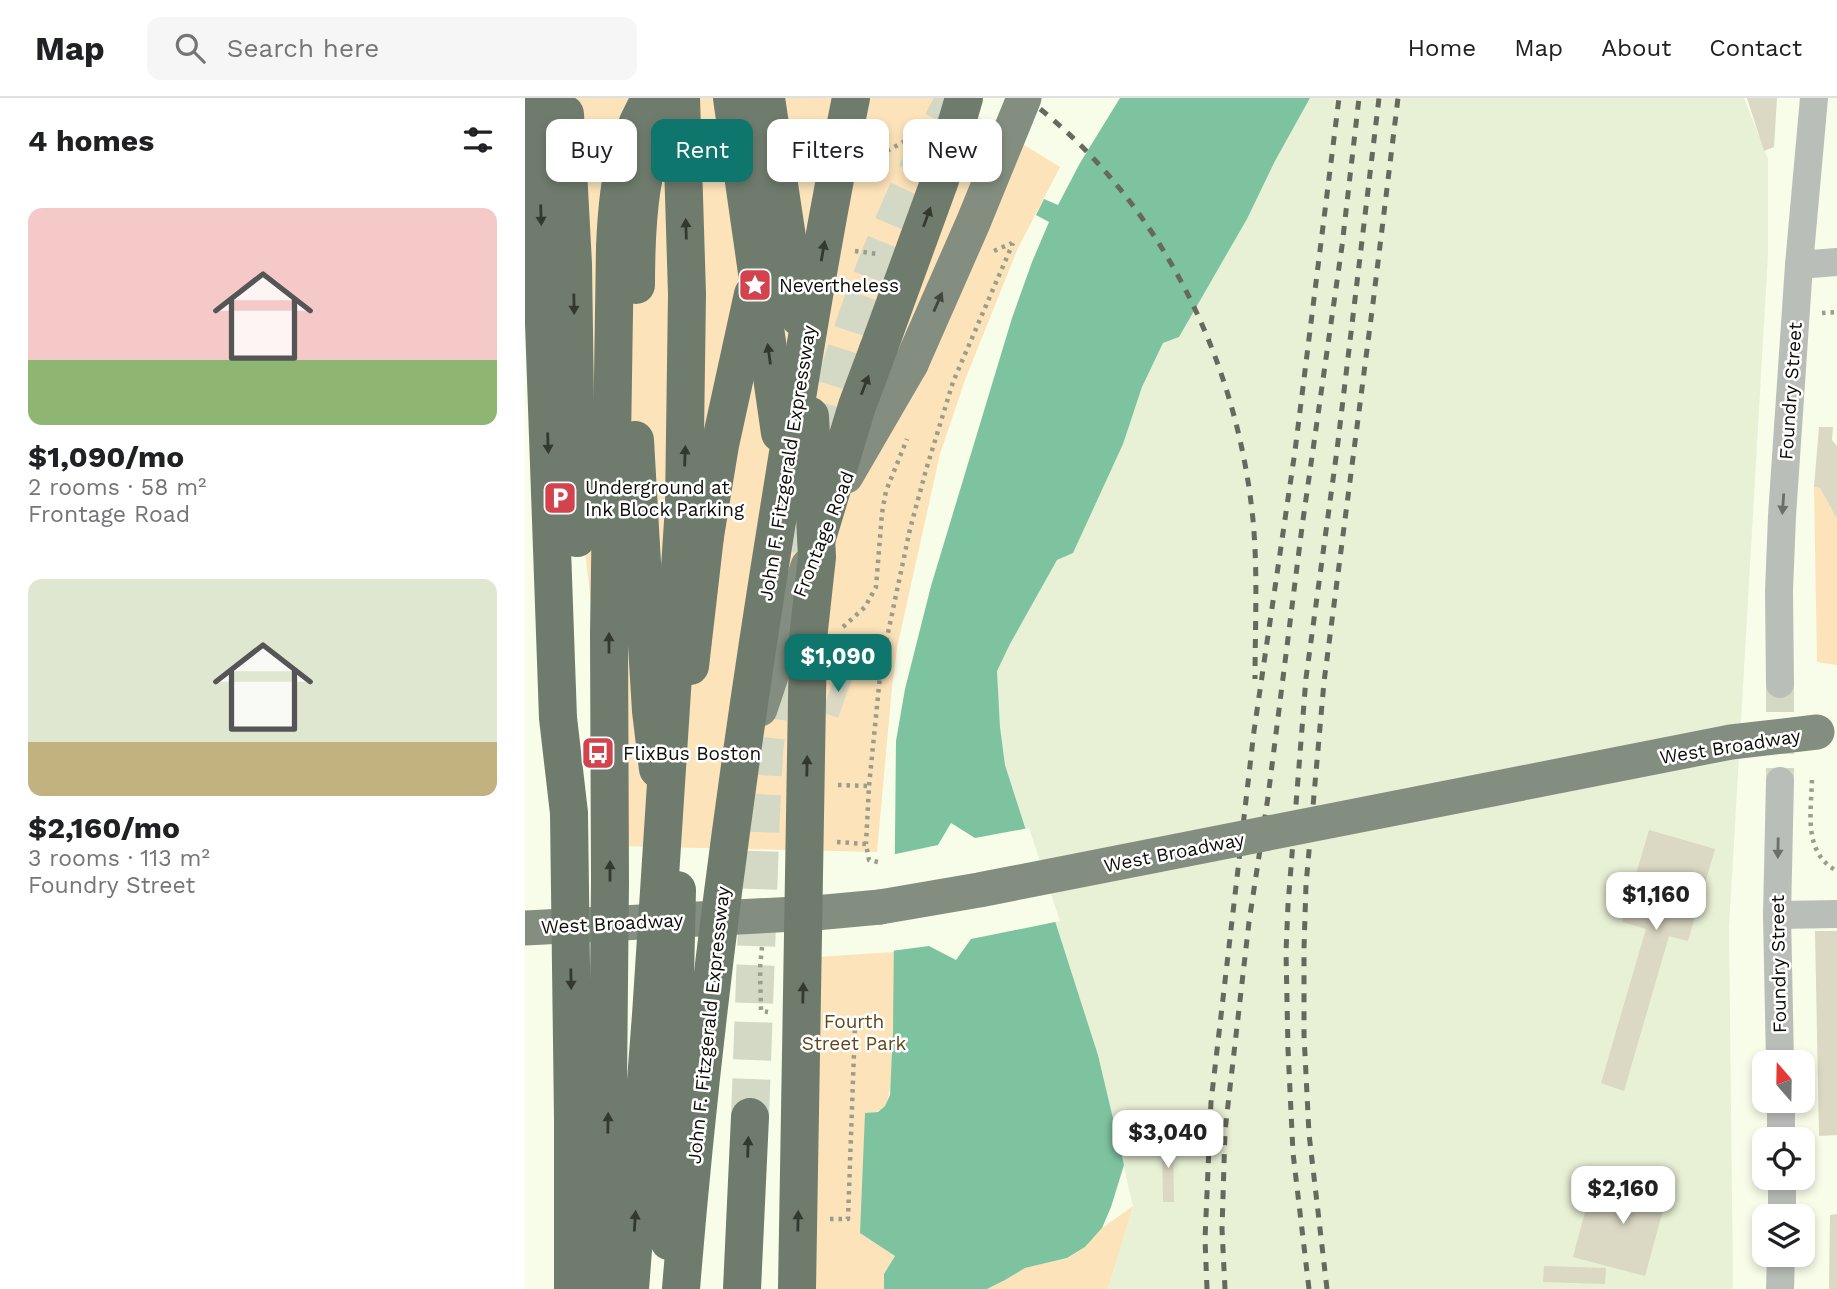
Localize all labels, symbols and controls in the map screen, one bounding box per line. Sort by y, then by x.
search box [147,17,637,80]
text: Map [35,29,105,68]
icon: search [171,29,209,67]
text: Search here [227,33,379,63]
text: Home [1408,34,1476,62]
text: Map [1514,34,1563,62]
text: About [1601,34,1671,62]
text: Contact [1709,34,1802,62]
chip: Buy [546,119,637,182]
chip: Rent [651,119,753,182]
chip: Filters [767,119,889,182]
chip: New [903,119,1002,182]
icon: filters [459,121,497,159]
text: 4 homes [28,123,154,158]
one-way arrow [535,204,546,226]
one-way arrow [922,206,933,227]
one-way arrow [680,217,692,239]
one-way arrow [818,240,829,262]
icon: home [200,253,326,379]
place icon: Nevertheless [736,266,774,304]
place label: Nevertheless [779,274,899,297]
one-way arrow [933,291,944,312]
one-way arrow [568,294,579,316]
street label: Foundry Street [1774,321,1807,461]
street label: John F. Fitzgerald Expressway [754,323,821,603]
one-way arrow [763,342,774,364]
one-way arrow [860,374,871,395]
one-way arrow [542,432,553,454]
text: $1,090/mo [28,439,184,474]
one-way arrow [680,445,691,467]
street label: Frontage Road [788,468,859,601]
text: 2 rooms · 58 m² [28,474,207,501]
place label: Underground at Ink Block Parking [585,476,745,521]
parking icon: Underground at Ink Block Parking [541,479,579,517]
one-way arrow [1777,493,1788,515]
text: Frontage Road [28,501,190,528]
icon: home [200,624,326,750]
one-way arrow [603,632,615,654]
pin: $1,090 [781,634,895,694]
text: $1,090 [801,643,875,670]
street label: West Broadway [1658,724,1803,769]
bus stop icon: FlixBus Boston [579,734,617,772]
place label: FlixBus Boston [623,742,761,765]
one-way arrow [801,755,813,777]
text: $2,160/mo [28,810,180,845]
street label: West Broadway [1102,828,1246,877]
one-way arrow [1773,837,1784,859]
text: 3 rooms · 113 m² [28,845,210,872]
one-way arrow [604,860,616,882]
text: Foundry Street [28,872,195,899]
pin: $1,160 [1599,872,1713,932]
text: $1,160 [1622,881,1690,908]
street label: John F. Fitzgerald Expressway [682,885,735,1165]
street label: Foundry Street [1766,895,1791,1033]
street label: West Broadway [540,908,684,939]
one-way arrow [565,968,577,990]
one-way arrow [797,982,808,1004]
park label: Fourth Street Park [802,1010,906,1055]
north arrow [1752,1050,1815,1113]
map controls [1752,1050,1815,1267]
pin: $3,040 [1111,1110,1225,1170]
one-way arrow [602,1112,614,1134]
text: $3,040 [1128,1119,1208,1146]
button: locate [1752,1127,1815,1190]
one-way arrow [743,1136,754,1158]
pin: $2,160 [1566,1166,1680,1226]
text: $2,160 [1587,1175,1659,1202]
button: layers [1752,1204,1815,1267]
one-way arrow [630,1210,641,1232]
one-way arrow [792,1210,804,1232]

